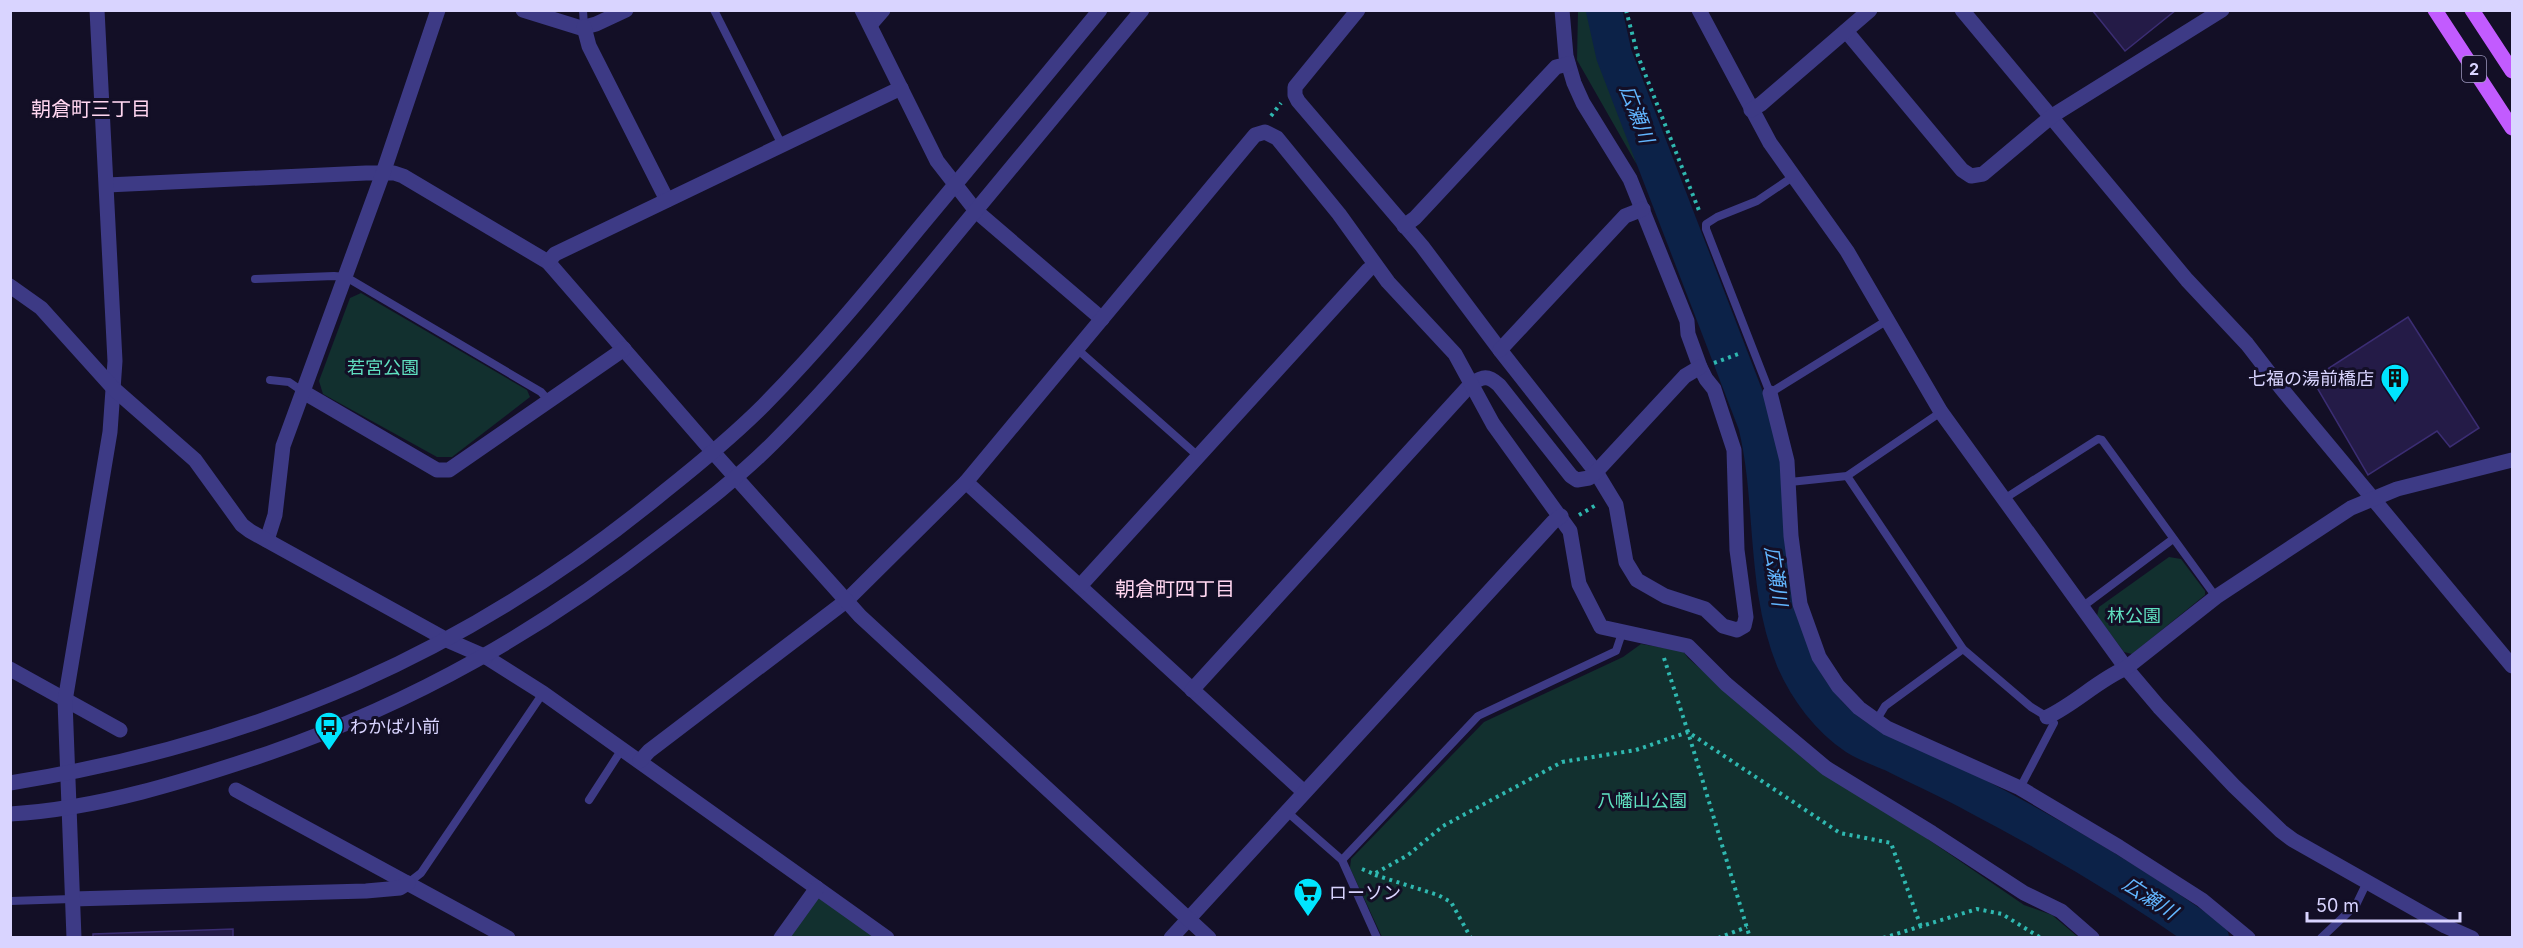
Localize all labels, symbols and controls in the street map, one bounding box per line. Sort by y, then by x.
road number: 2 [2462,56,2486,82]
water label: 広瀬川 [1615,82,1660,148]
district label: 朝倉町三丁目 [31,97,151,121]
park label: 若宮公園 [347,357,419,378]
building icon: 七福の湯前橋店 [2379,362,2411,404]
place label: 七福の湯前橋店 [2248,368,2374,389]
water label: 広瀬川 [1760,545,1792,609]
district label: 朝倉町四丁目 [1115,577,1235,601]
park label: 林公園 [2107,605,2161,626]
bus stop icon: わかば小前 [313,710,345,752]
place label: わかば小前 [350,716,440,737]
park label: 八幡山公園 [1597,790,1687,811]
water label: 広瀬川 [2118,872,2183,925]
supermarket icon: ローソン [1292,876,1324,918]
place label: ローソン [1329,882,1401,903]
scale bar [2307,885,2460,923]
text: 50 m [2316,895,2359,916]

